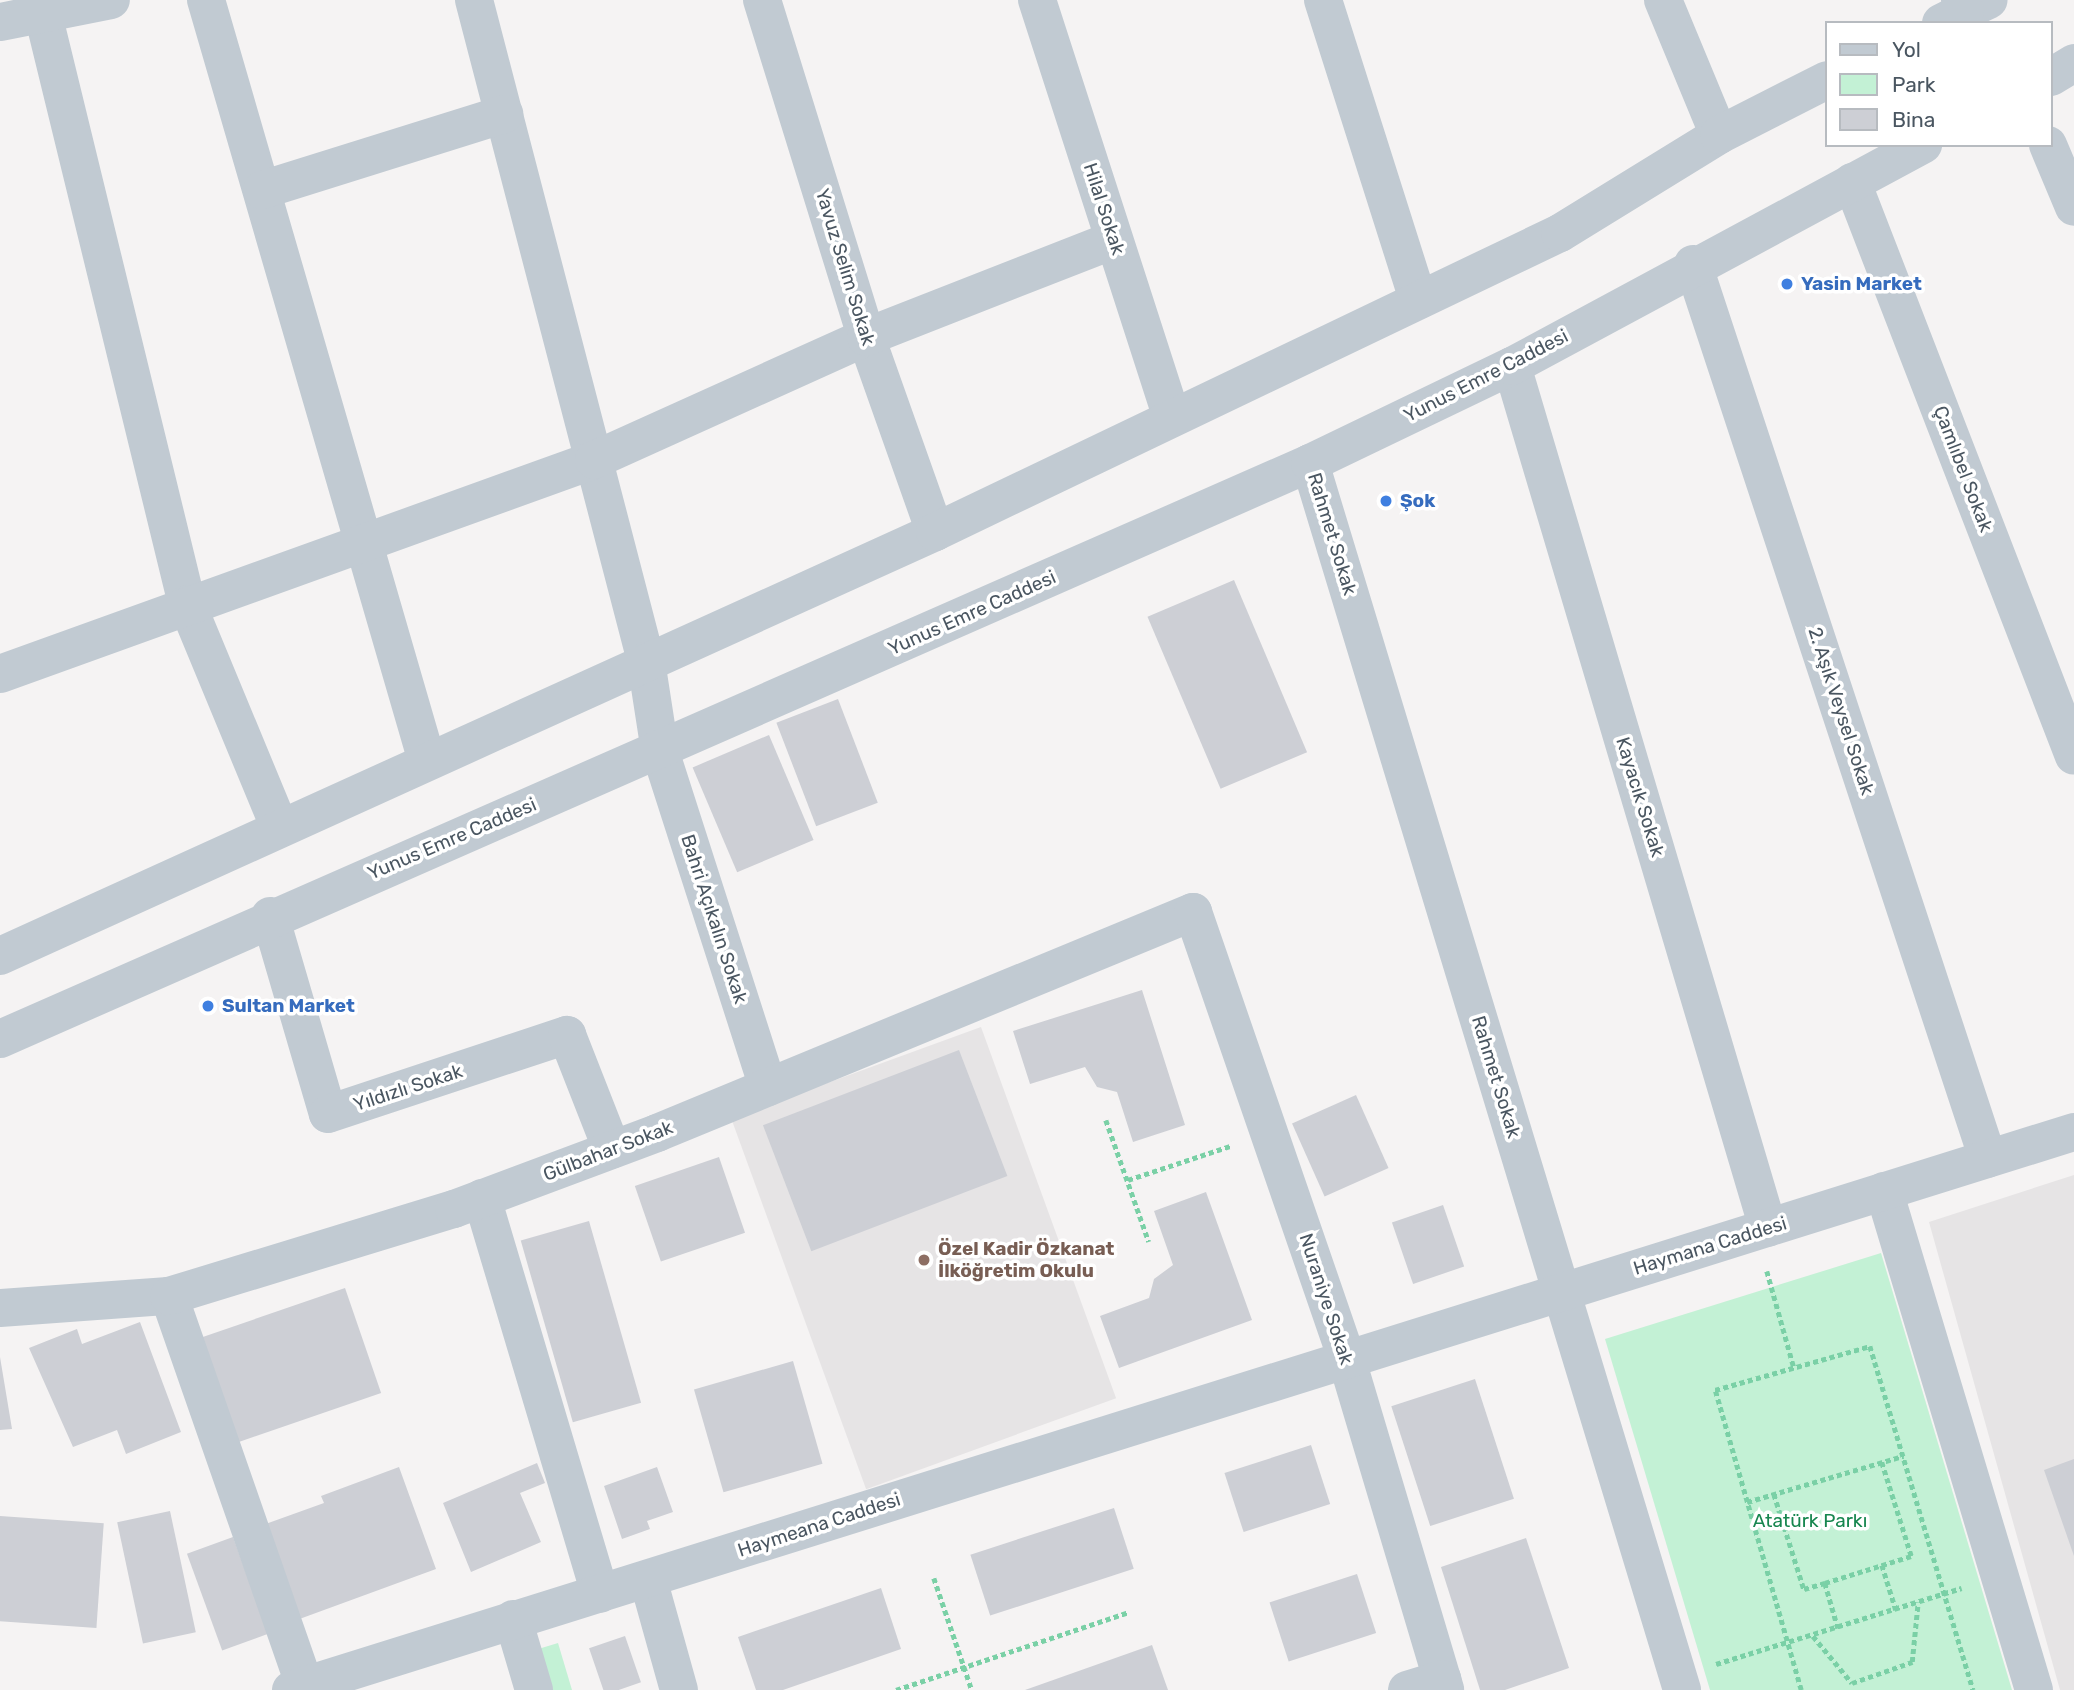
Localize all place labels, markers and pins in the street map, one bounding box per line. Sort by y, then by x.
place label: Yasin Market [1801,273,1922,295]
marker: Yasin Market [1779,276,1795,292]
place label: Şok [1400,490,1435,512]
marker: Şok [1378,493,1394,509]
place label: Sultan Market [222,995,355,1017]
marker: Sultan Market [200,998,216,1014]
place label: Özel Kadir Özkanat İlköğretim Okulu [938,1238,1115,1282]
marker: Özel Kadir Özkanat İlköğretim Okulu [916,1252,932,1268]

